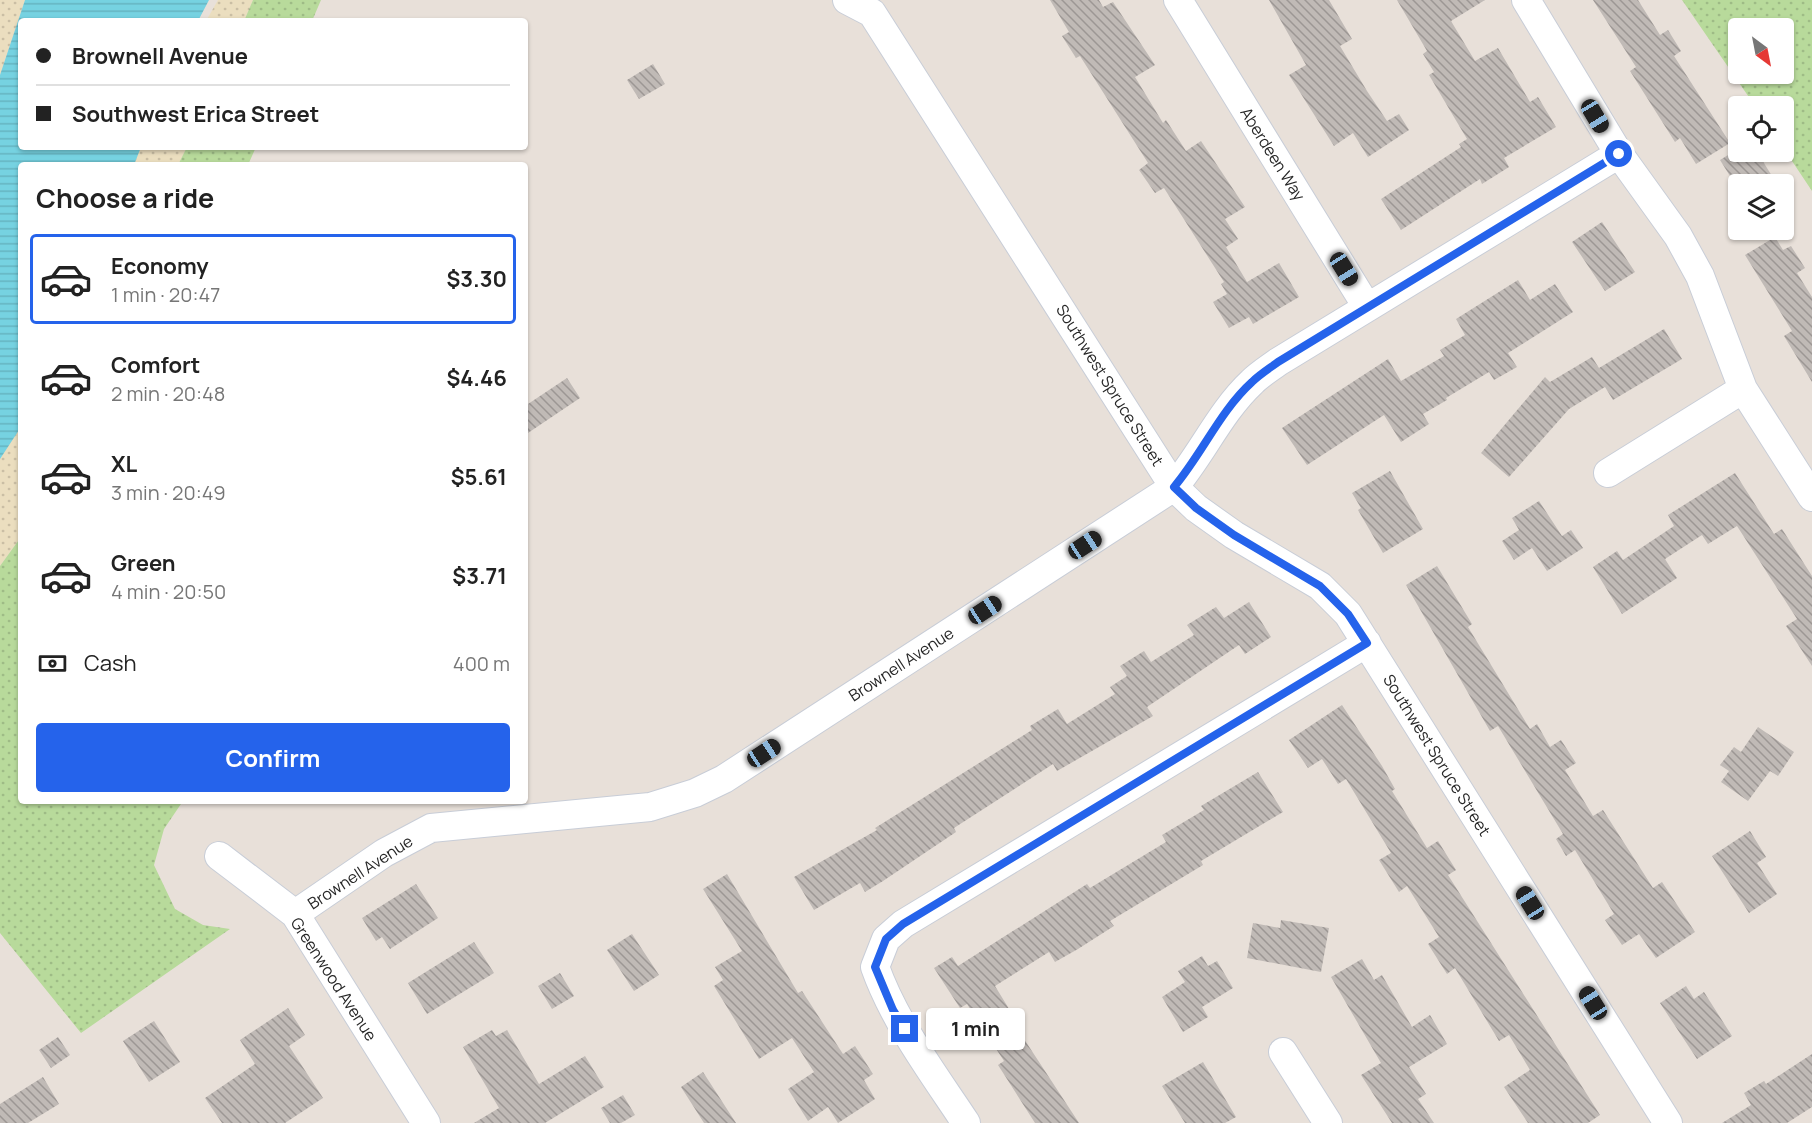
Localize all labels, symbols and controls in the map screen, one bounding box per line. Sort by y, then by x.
north arrow [1728,18,1794,84]
map controls [1728,18,1794,240]
text: Brownell Avenue [72,41,248,71]
car [1578,96,1612,136]
button: locate [1728,96,1794,162]
text: Southwest Erica Street [72,99,319,129]
street label: Aberdeen Way [1236,103,1311,205]
route start [1605,140,1632,167]
button: layers [1728,174,1794,240]
text: Choose a ride [36,179,214,216]
car [1327,249,1361,289]
text: Economy [111,251,209,281]
icon: car [39,252,93,306]
text: $3.30 [446,264,507,294]
text: 1 min · 20:47 [111,281,220,308]
street label: Southwest Spruce Street [1051,300,1169,470]
text: Comfort [111,350,200,380]
icon: car [39,351,93,405]
text: $4.46 [447,363,507,393]
text: 2 min · 20:48 [111,380,225,407]
text: XL [111,449,137,479]
icon: car [39,450,93,504]
text: $5.61 [451,462,507,492]
text: 3 min · 20:49 [111,479,226,506]
car [1065,528,1105,562]
text: Green [111,548,176,578]
icon: car [39,549,93,603]
text: $3.71 [452,561,507,591]
text: 4 min · 20:50 [111,578,226,605]
car [965,593,1005,627]
street label: Brownell Avenue [844,622,958,706]
icon: cash [36,647,69,680]
text: Cash [84,648,137,678]
text: 400 m [453,650,510,677]
street label: Southwest Spruce Street [1378,670,1496,840]
button: Confirm [36,723,510,792]
car [744,736,784,770]
street label: Brownell Avenue [303,830,417,914]
car [1513,883,1547,923]
street label: Greenwood Avenue [286,913,382,1045]
car [1576,983,1610,1023]
callout: 1 min [926,1008,1025,1050]
route end [891,1015,918,1042]
text: 1 min [951,1015,1000,1042]

